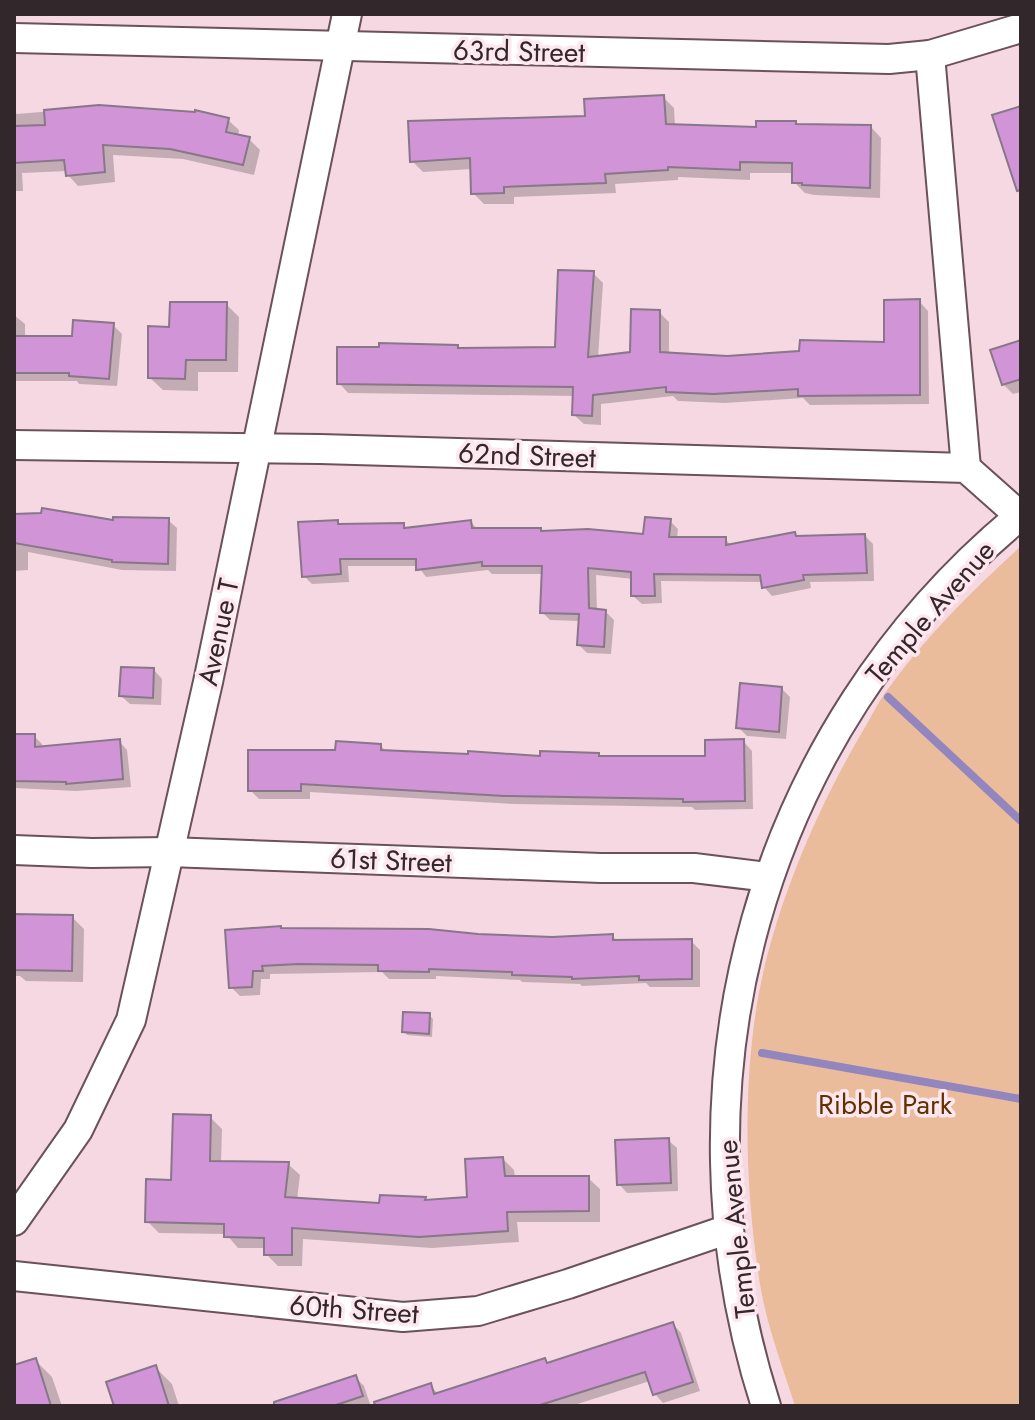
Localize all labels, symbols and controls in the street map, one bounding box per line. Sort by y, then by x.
street label: 63rd Street [453,30,586,73]
street label: 62nd Street [457,433,597,478]
street label: Temple Avenue [856,531,1005,693]
street label: Avenue T [187,575,250,689]
street label: 61st Street [329,838,453,883]
park label: Ribble Park [818,1084,953,1125]
street label: Temple Avenue [707,1138,766,1320]
street label: 60th Street [288,1285,420,1334]

